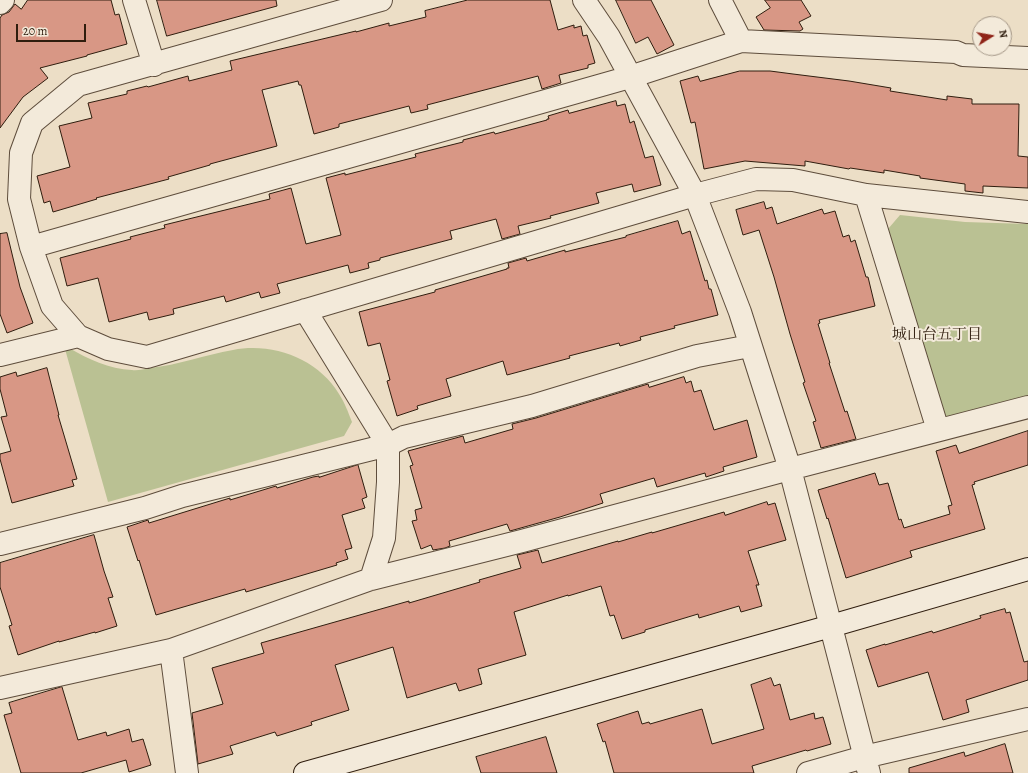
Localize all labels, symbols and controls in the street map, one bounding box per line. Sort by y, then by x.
scale bar [18,16,88,42]
north arrow [972,16,1012,56]
text: 20 m [23,23,47,39]
text: N [995,28,1011,39]
district label: 城山台五丁目 [892,326,982,344]

